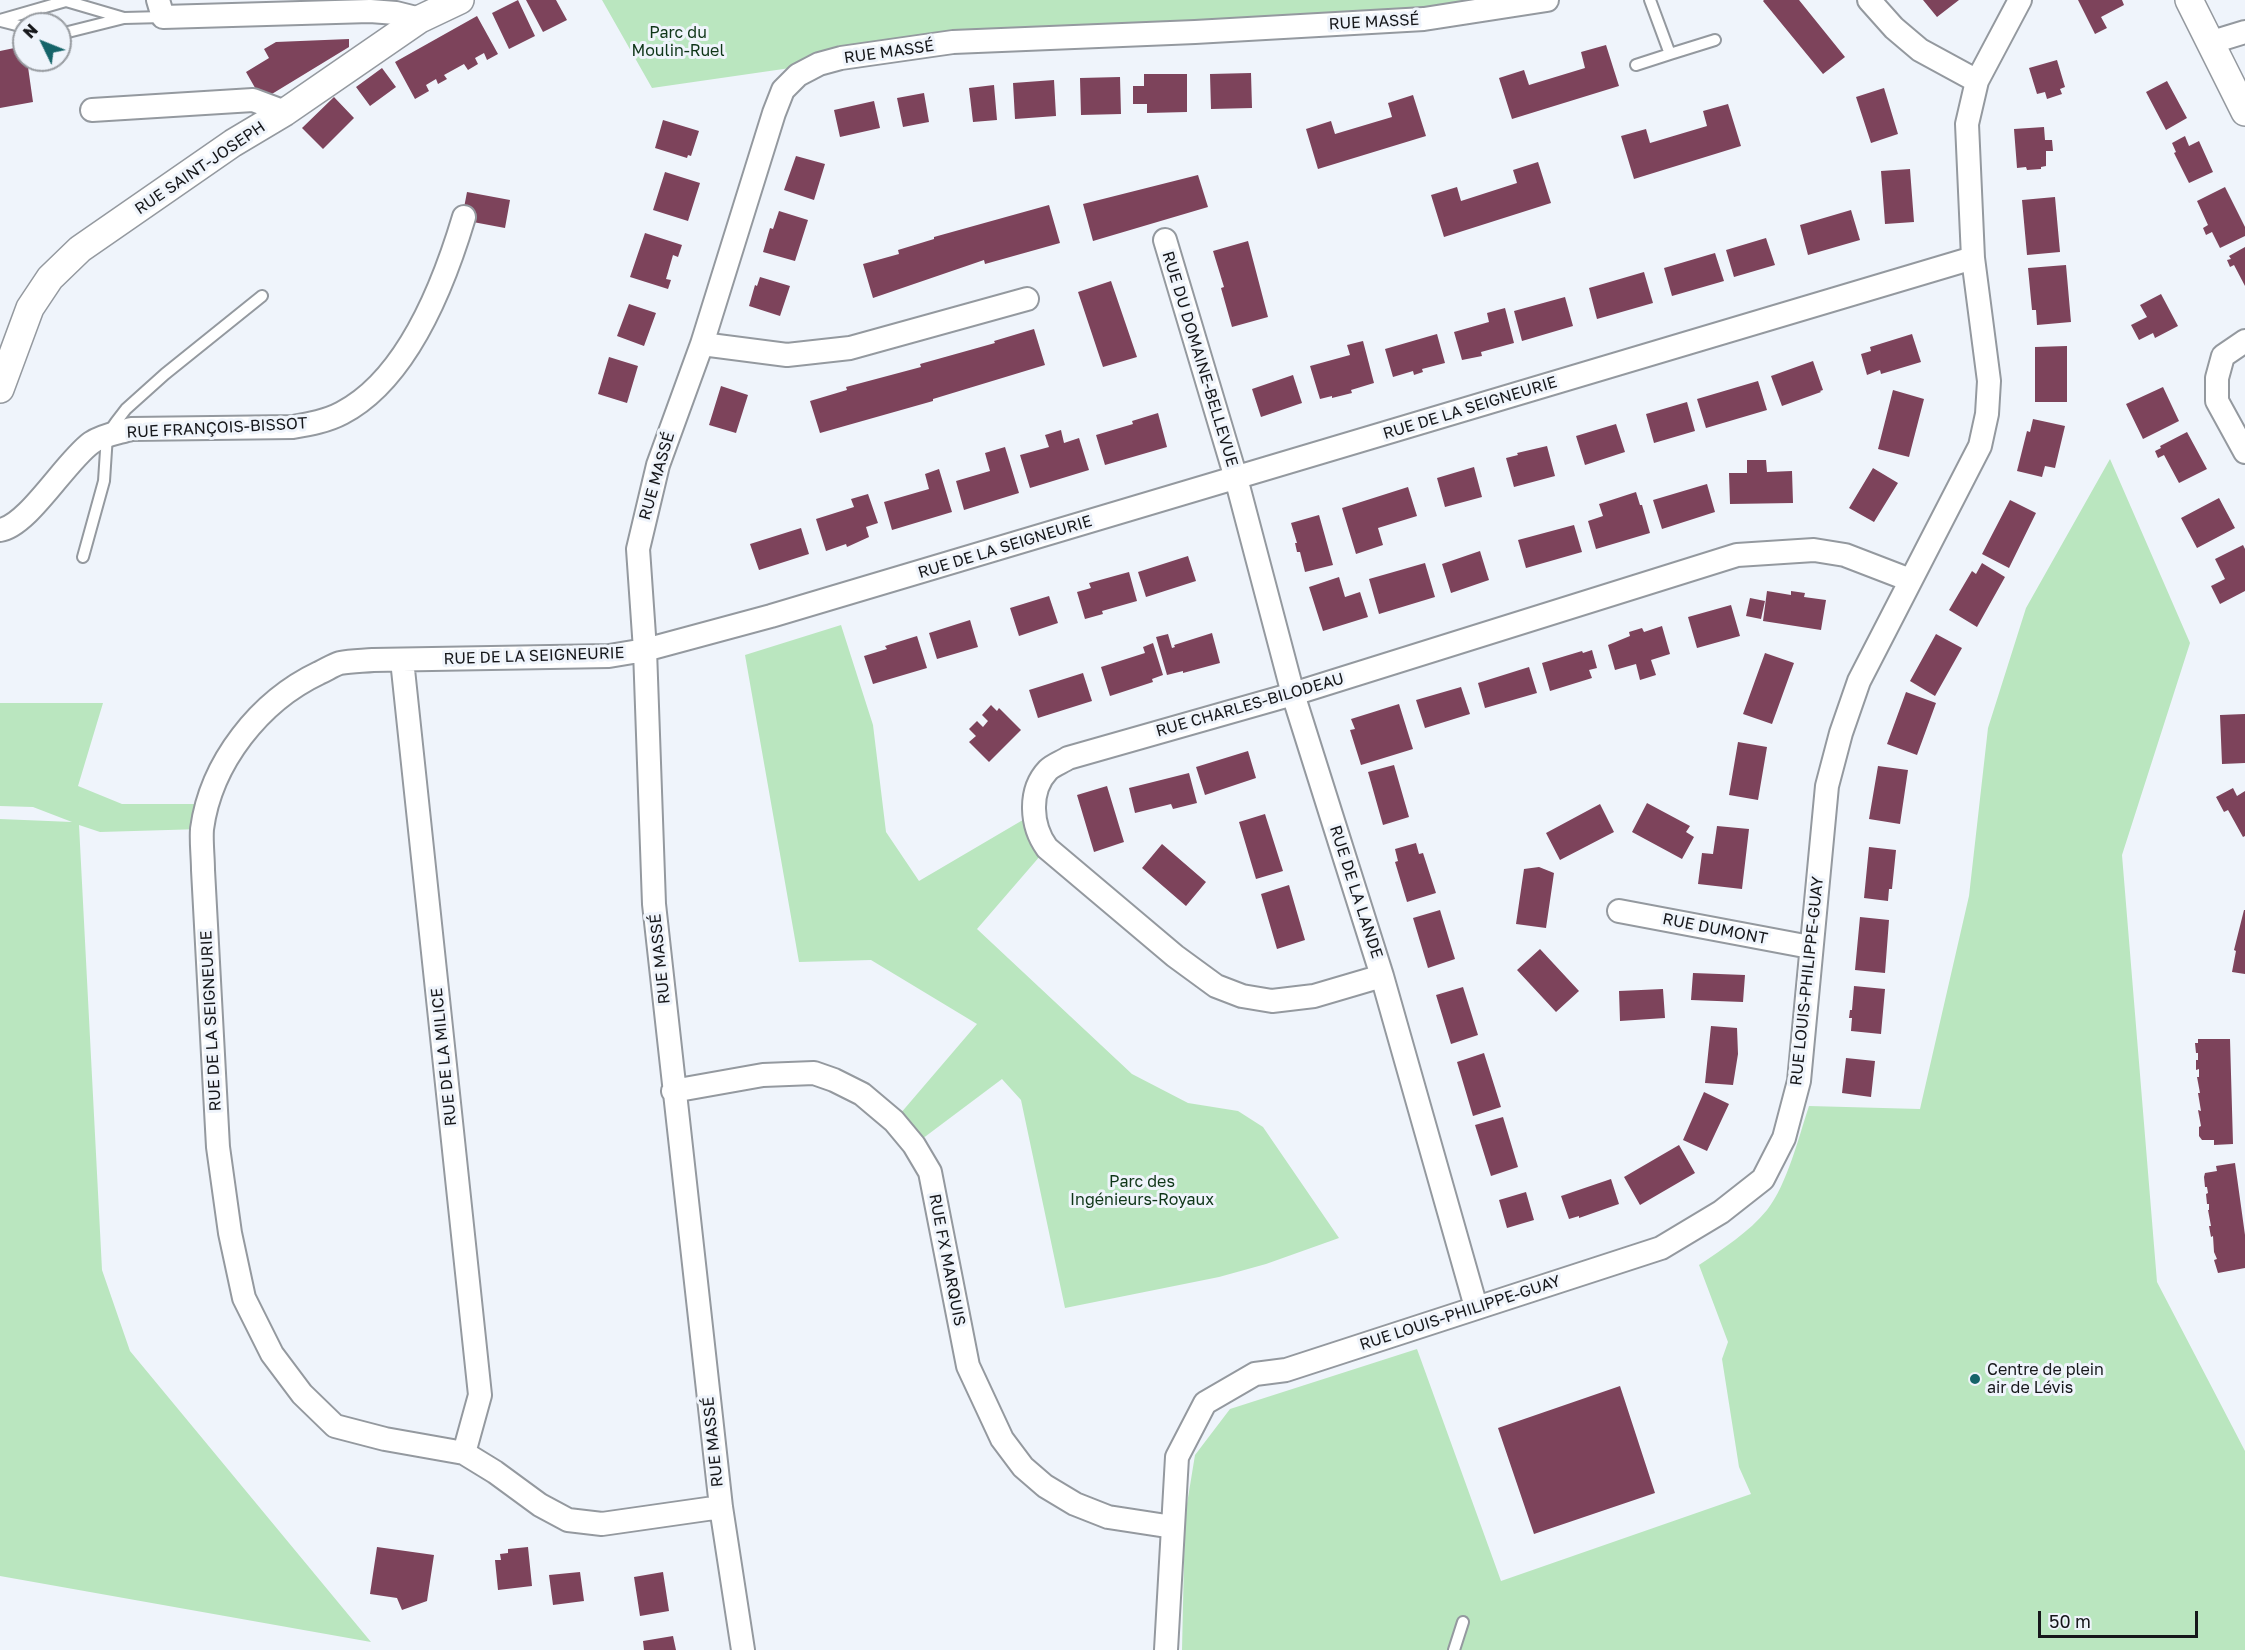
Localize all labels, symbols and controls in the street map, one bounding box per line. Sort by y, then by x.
street label: RUE MASSÉ [1328,10,1420,34]
north arrow [12,12,72,72]
text: N [19,20,42,42]
park label: Parc du Moulin-Ruel [631,23,725,61]
street label: RUE MASSÉ [843,36,935,68]
street label: RUE SAINT-JOSEPH [131,117,269,219]
street label: RUE DU DOMAINE-BELLEVUE [1158,249,1242,469]
street label: RUE DE LA SEIGNEURIE [1381,372,1559,444]
street label: RUE FRANÇOIS-BISSOT [126,414,308,442]
street label: RUE MASSÉ [635,430,679,522]
street label: RUE DE LA SEIGNEURIE [916,511,1094,583]
street label: RUE DE LA SEIGNEURIE [443,643,625,669]
street label: RUE CHARLES-BILODEAU [1154,669,1346,741]
street label: RUE DE LA LANDE [1325,823,1387,961]
street label: RUE LOUIS-PHILIPPE-GUAY [1786,876,1828,1086]
street label: RUE DUMONT [1661,909,1769,949]
street label: RUE MASSÉ [646,913,674,1005]
street label: RUE DE LA SEIGNEURIE [197,930,225,1112]
street label: RUE DE LA MILICE [427,987,461,1127]
park label: Parc des Ingénieurs-Royaux [1070,1172,1214,1210]
street label: RUE FX MARQUIS [925,1192,969,1328]
street label: RUE LOUIS-PHILIPPE-GUAY [1357,1271,1563,1355]
place label: Centre de plein air de Lévis [1987,1360,2104,1398]
marker: Centre de plein air de Lévis [1968,1372,1982,1386]
street label: RUE MASSÉ [699,1396,727,1488]
scale bar [2041,1599,2202,1637]
text: 50 m [2049,1610,2091,1632]

